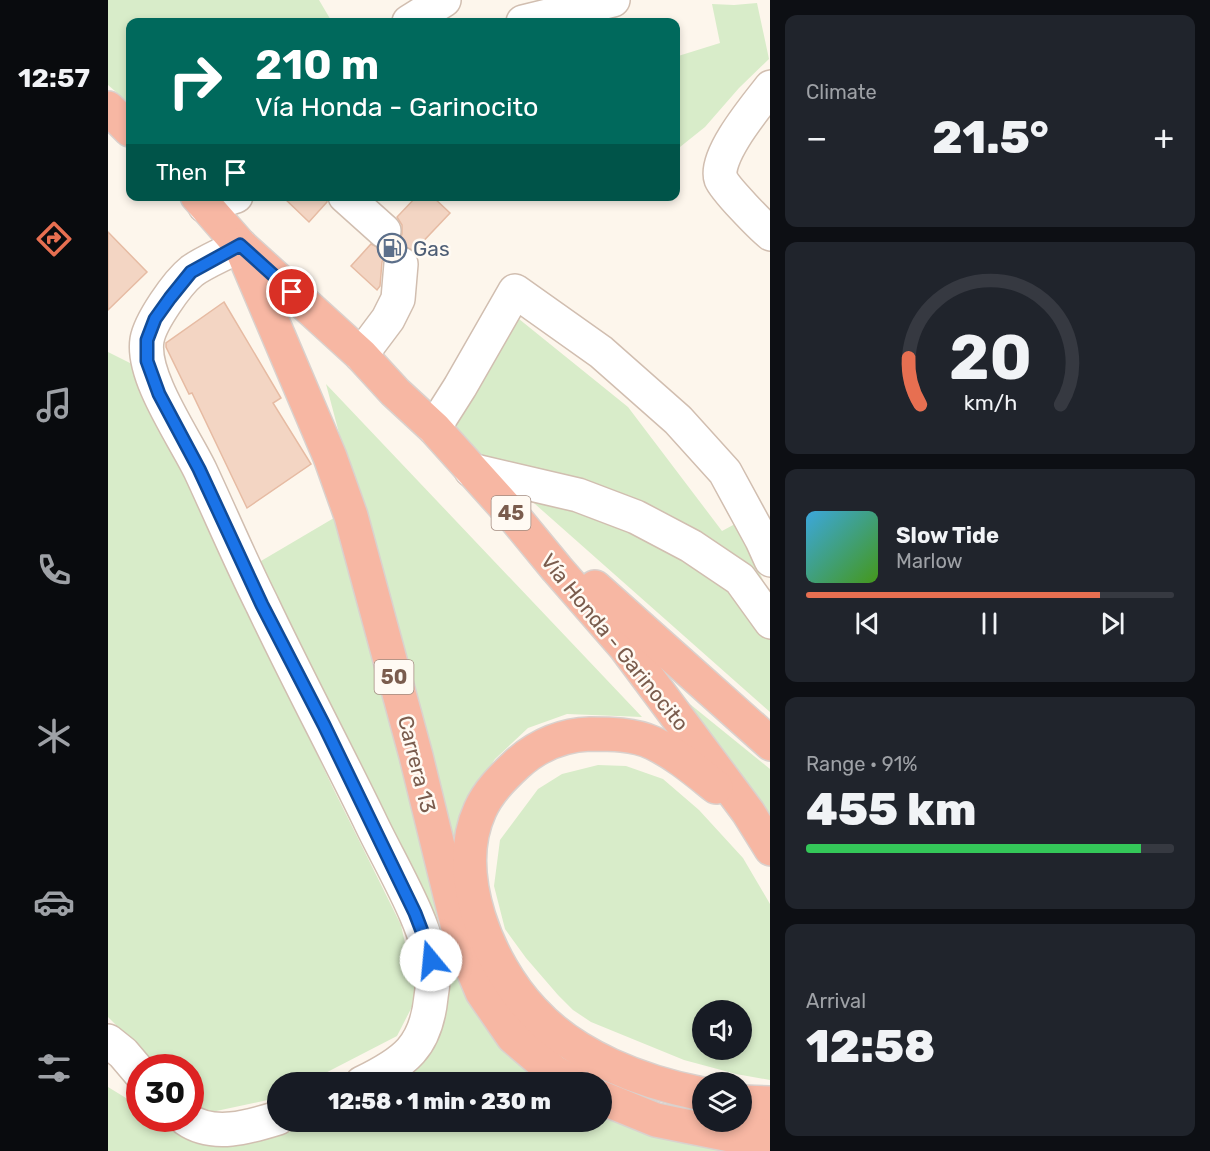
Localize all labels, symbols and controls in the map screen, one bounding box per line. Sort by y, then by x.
text: 210 m [255,40,379,90]
icon: right [156,42,234,120]
text: 12:57 [18,62,90,94]
text: Climate [806,80,877,104]
text: Vía Honda - Garinocito [255,91,539,123]
text: 21.5° [932,111,1049,164]
text: − [806,118,827,157]
text: + [1153,118,1174,157]
icon: arrive [219,156,252,189]
text: Then [156,159,207,186]
icon: directions [33,218,75,260]
fuel station icon: Gas [376,232,408,264]
place label: Gas [413,236,450,261]
pin [266,266,317,317]
icon: arrive [275,275,308,308]
text: 20 [949,321,1031,395]
icon: music [33,384,75,426]
text: km/h [963,391,1017,416]
road number: 45 [492,496,530,530]
text: Slow Tide [896,522,999,549]
street label: Vía Honda - Garinocito [536,548,694,736]
icon: phone [33,549,75,591]
text: Marlow [896,549,963,573]
icon: previous [851,607,884,640]
icon: pause [973,607,1006,640]
icon: next [1096,607,1129,640]
road number: 50 [374,660,414,694]
street label: Carrera 13 [393,713,441,815]
icon: climate [33,715,75,757]
text: Range · 91% [806,752,917,776]
text: 455 km [806,783,976,836]
icon: car [33,881,75,923]
position arrow [399,928,463,992]
text: Arrival [806,989,866,1013]
map controls [692,1000,752,1132]
button: sound [692,1000,752,1060]
text: 12:58 [806,1020,935,1073]
icon: filters [33,1047,75,1089]
speed limit sign: 30 [126,1054,204,1132]
button: layers [692,1072,752,1132]
text: 12:58 · 1 min · 230 m [328,1088,551,1115]

